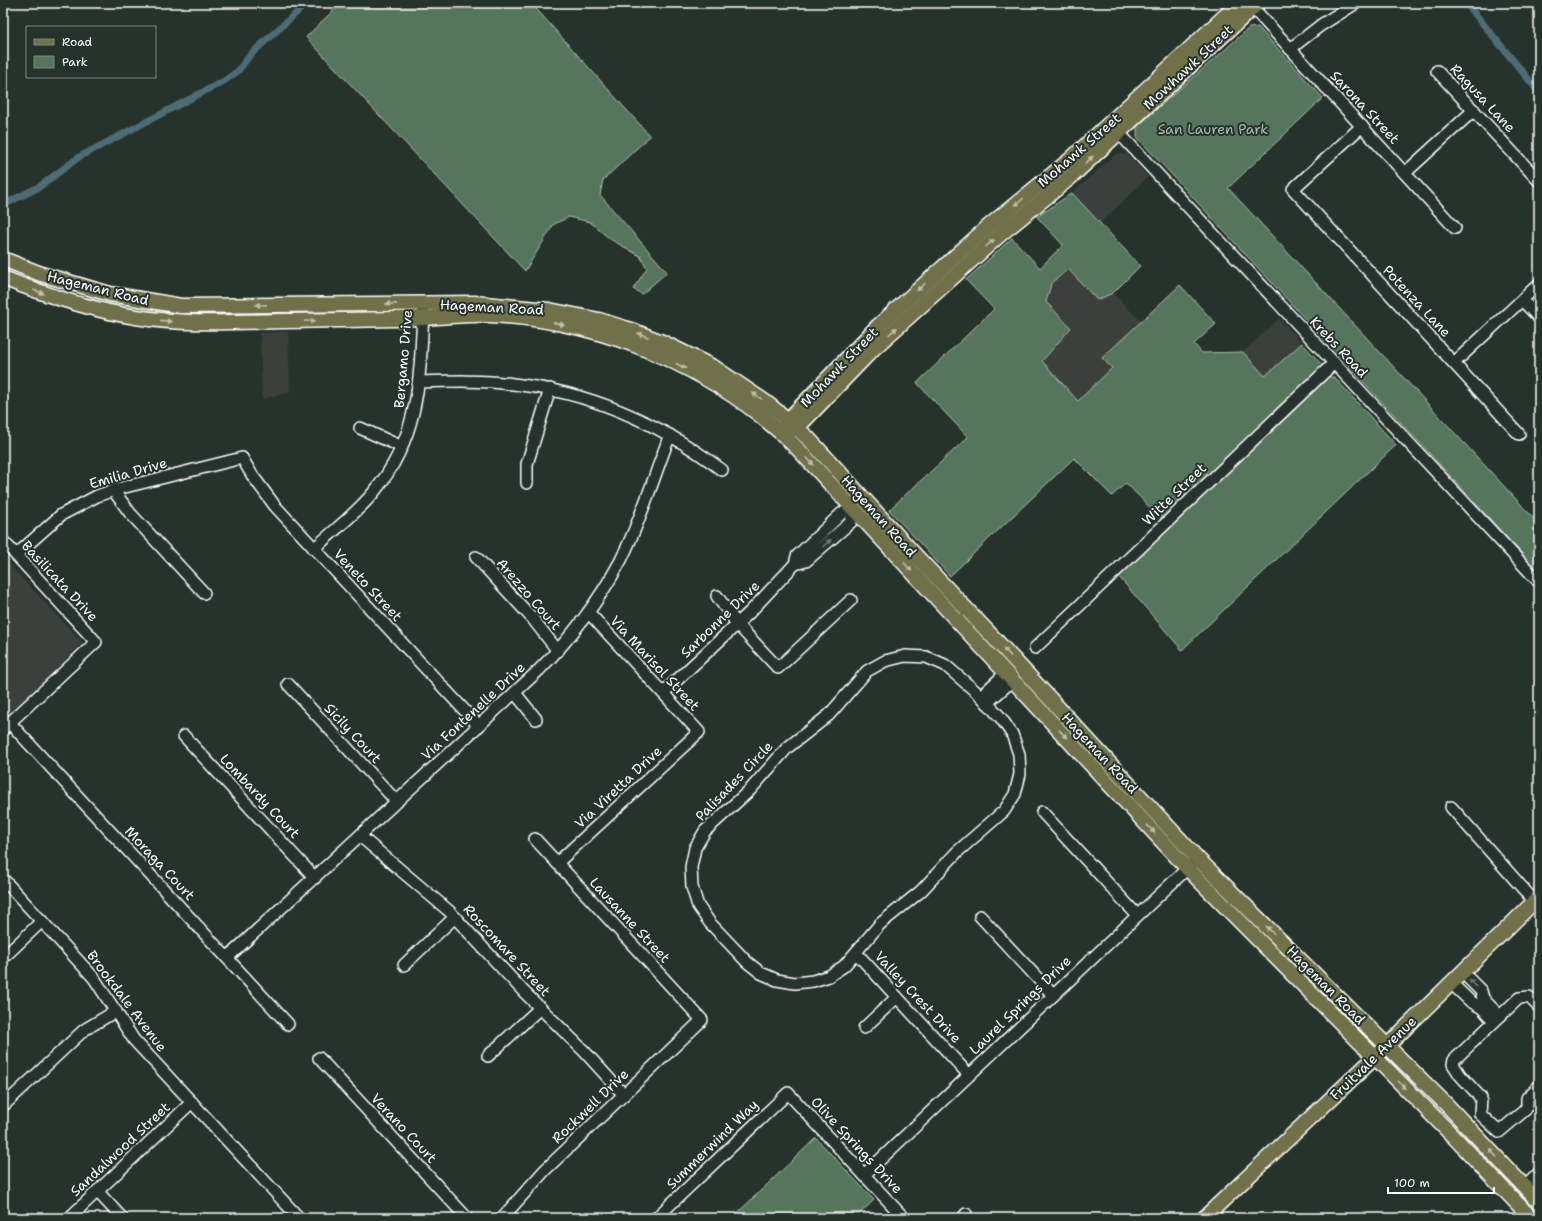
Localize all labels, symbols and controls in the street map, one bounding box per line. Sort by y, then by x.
street label: Mowhawk Street [1139,21,1237,113]
legend [26,26,156,78]
text: Road [62,34,93,50]
text: Park [62,54,88,70]
street label: Ragusa Lane [1447,60,1519,136]
street label: Sarona Street [1326,67,1404,147]
street label: Mohawk Street [1034,109,1124,191]
park label: San Lauren Park [1158,120,1268,138]
one-way arrow [1084,155,1094,165]
one-way arrow [1013,198,1024,206]
one-way arrow [985,239,995,248]
street label: Potenza Lane [1379,261,1455,341]
street label: Hageman Road [45,267,151,309]
one-way arrow [916,283,926,292]
one-way arrow [34,290,46,296]
street label: Hageman Road [440,295,545,319]
one-way arrow [384,301,397,307]
one-way arrow [254,302,267,308]
street label: Bergamo Drive [390,309,416,409]
street label: Krebs Road [1306,313,1372,381]
one-way arrow [160,317,172,324]
one-way arrow [304,317,316,324]
one-way arrow [553,322,565,328]
street label: Mohawk Street [796,323,882,411]
one-way arrow [888,326,898,335]
one-way arrow [637,331,649,337]
one-way arrow [676,362,687,369]
one-way arrow [752,392,763,400]
street label: Emilia Drive [87,453,169,493]
one-way arrow [805,456,815,466]
street label: Witte Street [1138,459,1210,529]
street label: Hageman Road [837,471,921,561]
street label: Basilicata Drive [18,537,102,625]
one-way arrow [822,538,832,548]
street label: Veneto Street [330,545,406,625]
street label: Arezzo Court [493,554,565,634]
one-way arrow [903,562,912,572]
street label: Sarbonne Drive [677,577,763,661]
street label: Via Marisol Street [606,612,704,714]
one-way arrow [1002,647,1012,657]
street label: Via Fontenelle Drive [417,658,529,764]
street label: Sicily Court [321,699,385,767]
street label: Hageman Road [1058,709,1142,797]
one-way arrow [1058,729,1068,739]
street label: Palisades Circle [691,737,777,825]
street label: Via Viretta Drive [571,742,665,832]
street label: Lombardy Court [216,750,304,842]
street label: Moraga Court [121,822,199,904]
one-way arrow [1146,824,1156,834]
street label: Lausanne Street [586,874,674,966]
street label: Roscomare Street [460,900,554,1000]
one-way arrow [1265,925,1275,935]
street label: Hageman Road [1283,942,1369,1028]
street label: Brookdale Avenue [83,947,171,1055]
street label: Valley Crest Drive [871,947,965,1047]
street label: Laurel Springs Drive [965,952,1075,1058]
one-way arrow [1468,978,1478,988]
street label: Fruitvale Avenue [1326,1012,1420,1104]
street label: Rockwell Drive [548,1065,632,1147]
one-way arrow [1397,1080,1407,1090]
street label: Verano Court [367,1089,441,1167]
street label: Olive Springs Drive [807,1093,907,1197]
street label: Summerwind Way [662,1095,762,1193]
street label: Sandalwood Street [66,1098,174,1200]
one-way arrow [1488,1148,1498,1158]
scale bar [1388,1169,1494,1195]
text: 100 m [1394,1175,1430,1191]

